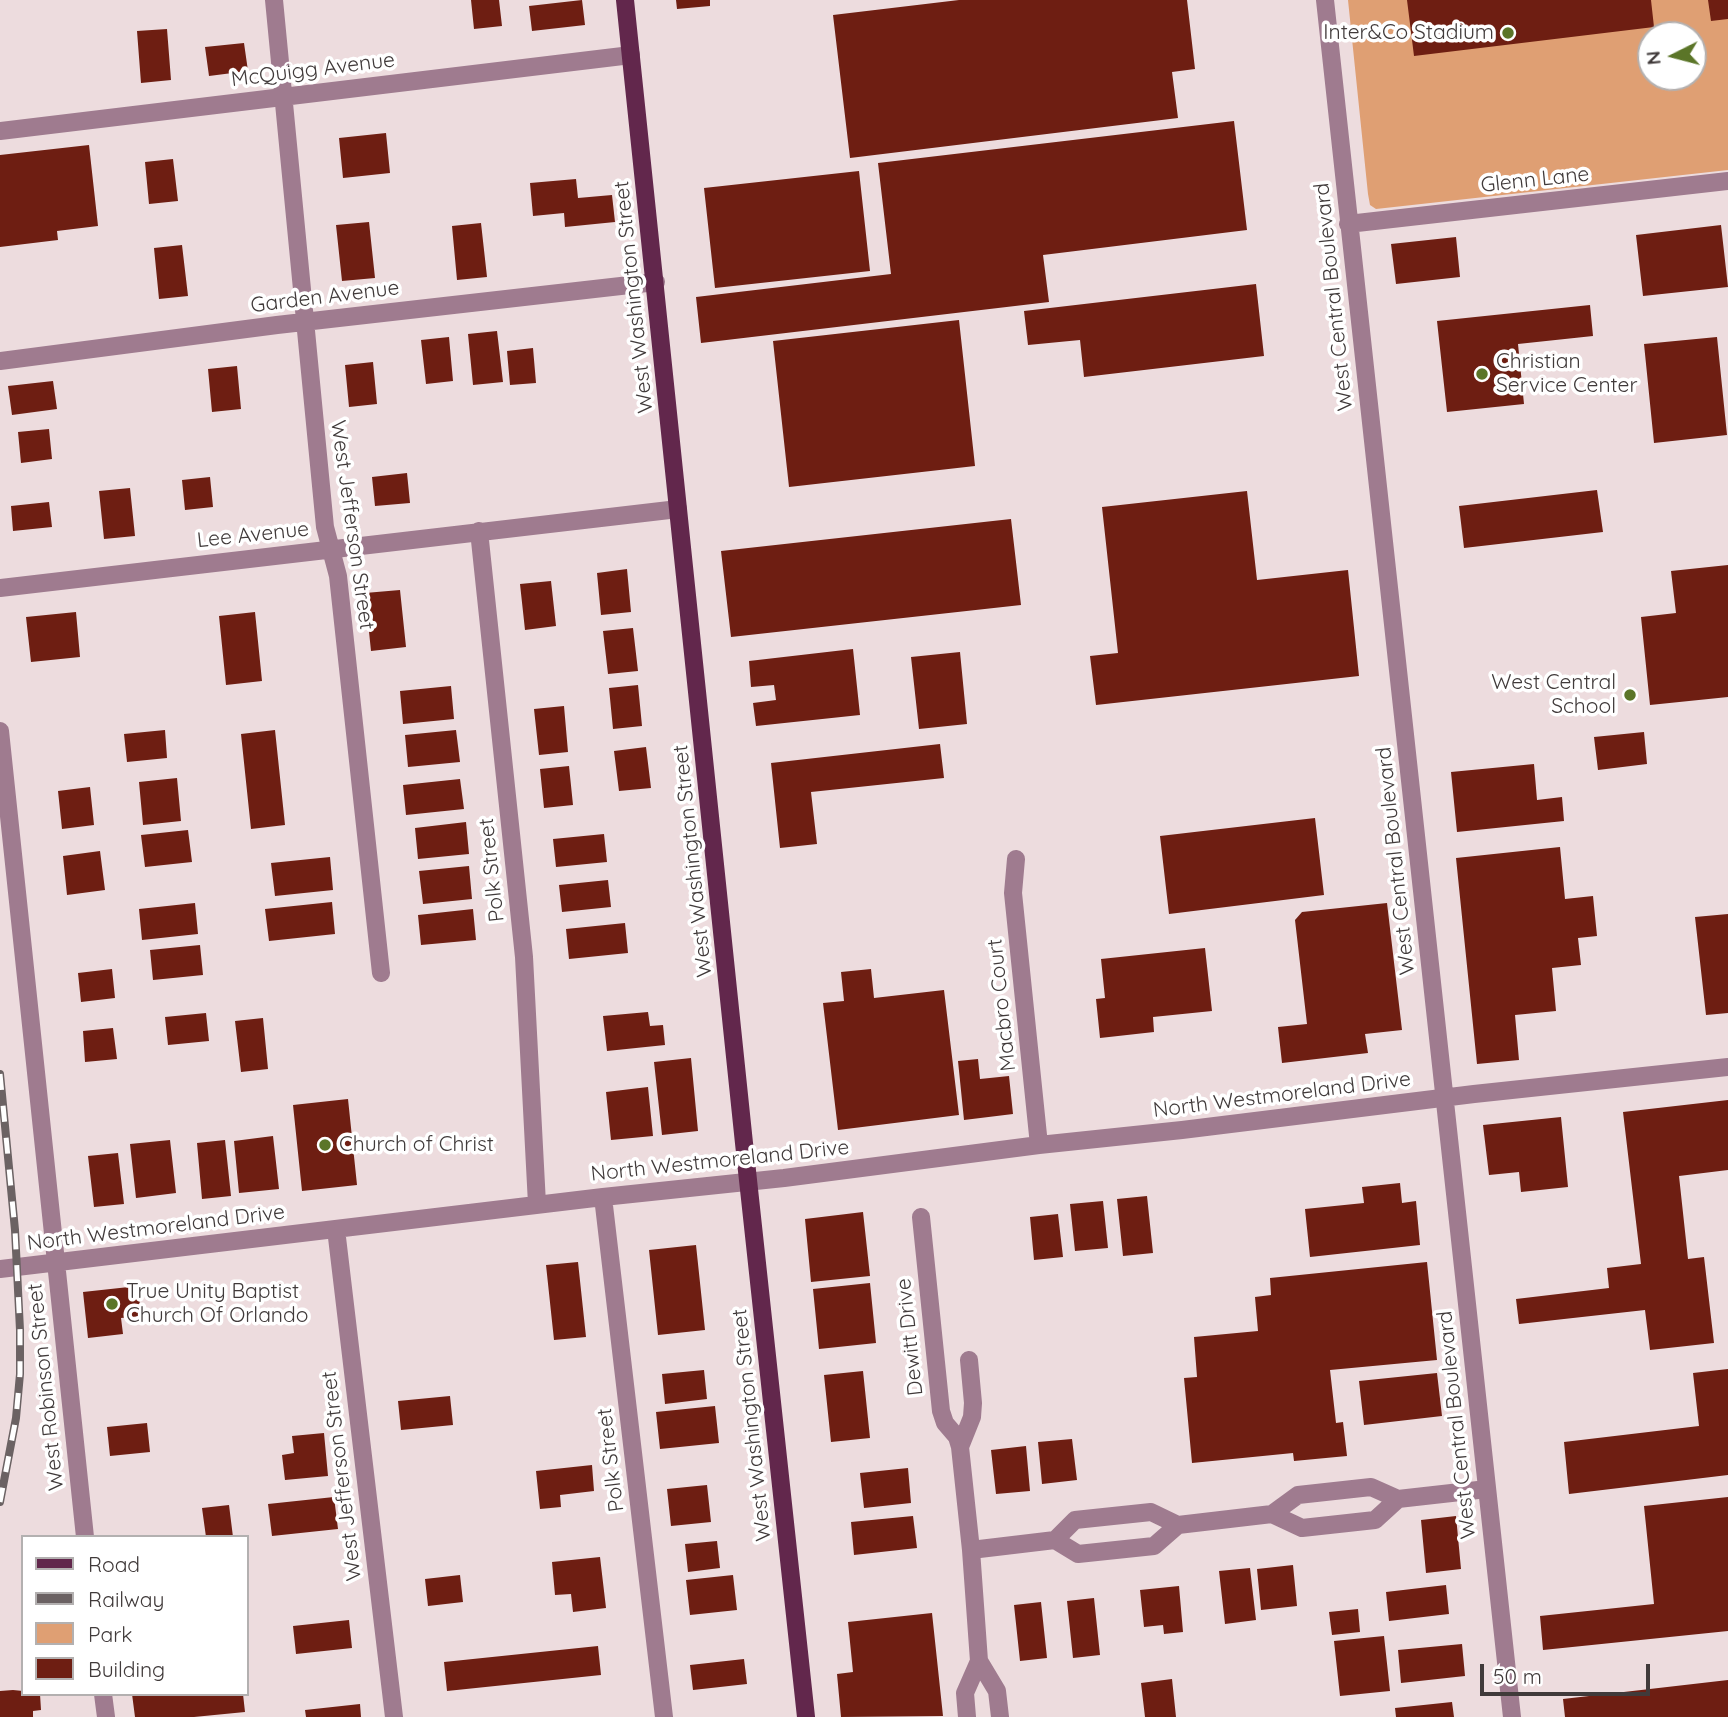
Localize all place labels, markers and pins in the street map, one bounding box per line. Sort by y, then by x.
place label: Inter&Co Stadium [1323,20,1494,46]
marker: Inter&Co Stadium [1500,25,1516,41]
place label: Christian Service Center [1496,349,1638,399]
marker: Christian Service Center [1474,366,1490,382]
place label: West Central School [1491,670,1616,720]
marker: West Central School [1622,687,1638,703]
place label: Church of Christ [339,1132,494,1158]
marker: Church of Christ [317,1137,333,1153]
place label: True Unity Baptist Church Of Orlando [126,1279,308,1329]
marker: True Unity Baptist Church Of Orlando [104,1296,120,1312]

